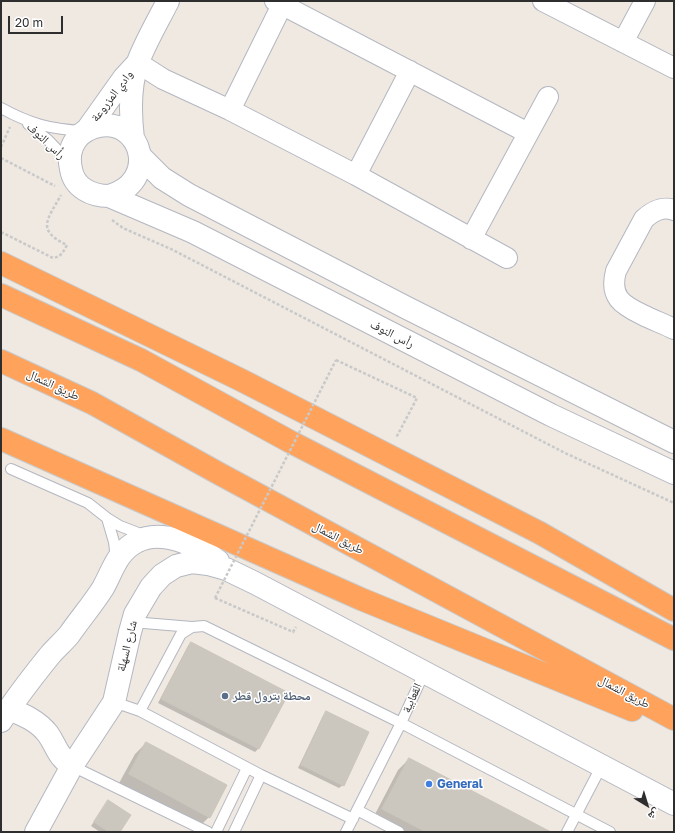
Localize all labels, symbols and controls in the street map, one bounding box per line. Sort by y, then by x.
scale bar [10,8,65,34]
text: 20 m [15,15,43,30]
street label: وادي المزروعة [88,67,136,125]
street label: رأس النوف [24,120,68,162]
street label: رأس النوف [368,317,416,351]
street label: طريق الشمال [25,367,81,403]
street label: طريق الشمال [310,518,366,558]
street label: شارع السهلة [114,619,140,673]
street label: طريق الشمال [596,672,652,712]
street label: القعابية [399,681,425,715]
place label: محطة بترول قطر [233,689,311,703]
marker: محطة بترول قطر [220,691,230,701]
place label: General [437,777,483,791]
marker: General [424,779,434,789]
north arrow [627,785,667,825]
text: ش [646,806,663,824]

